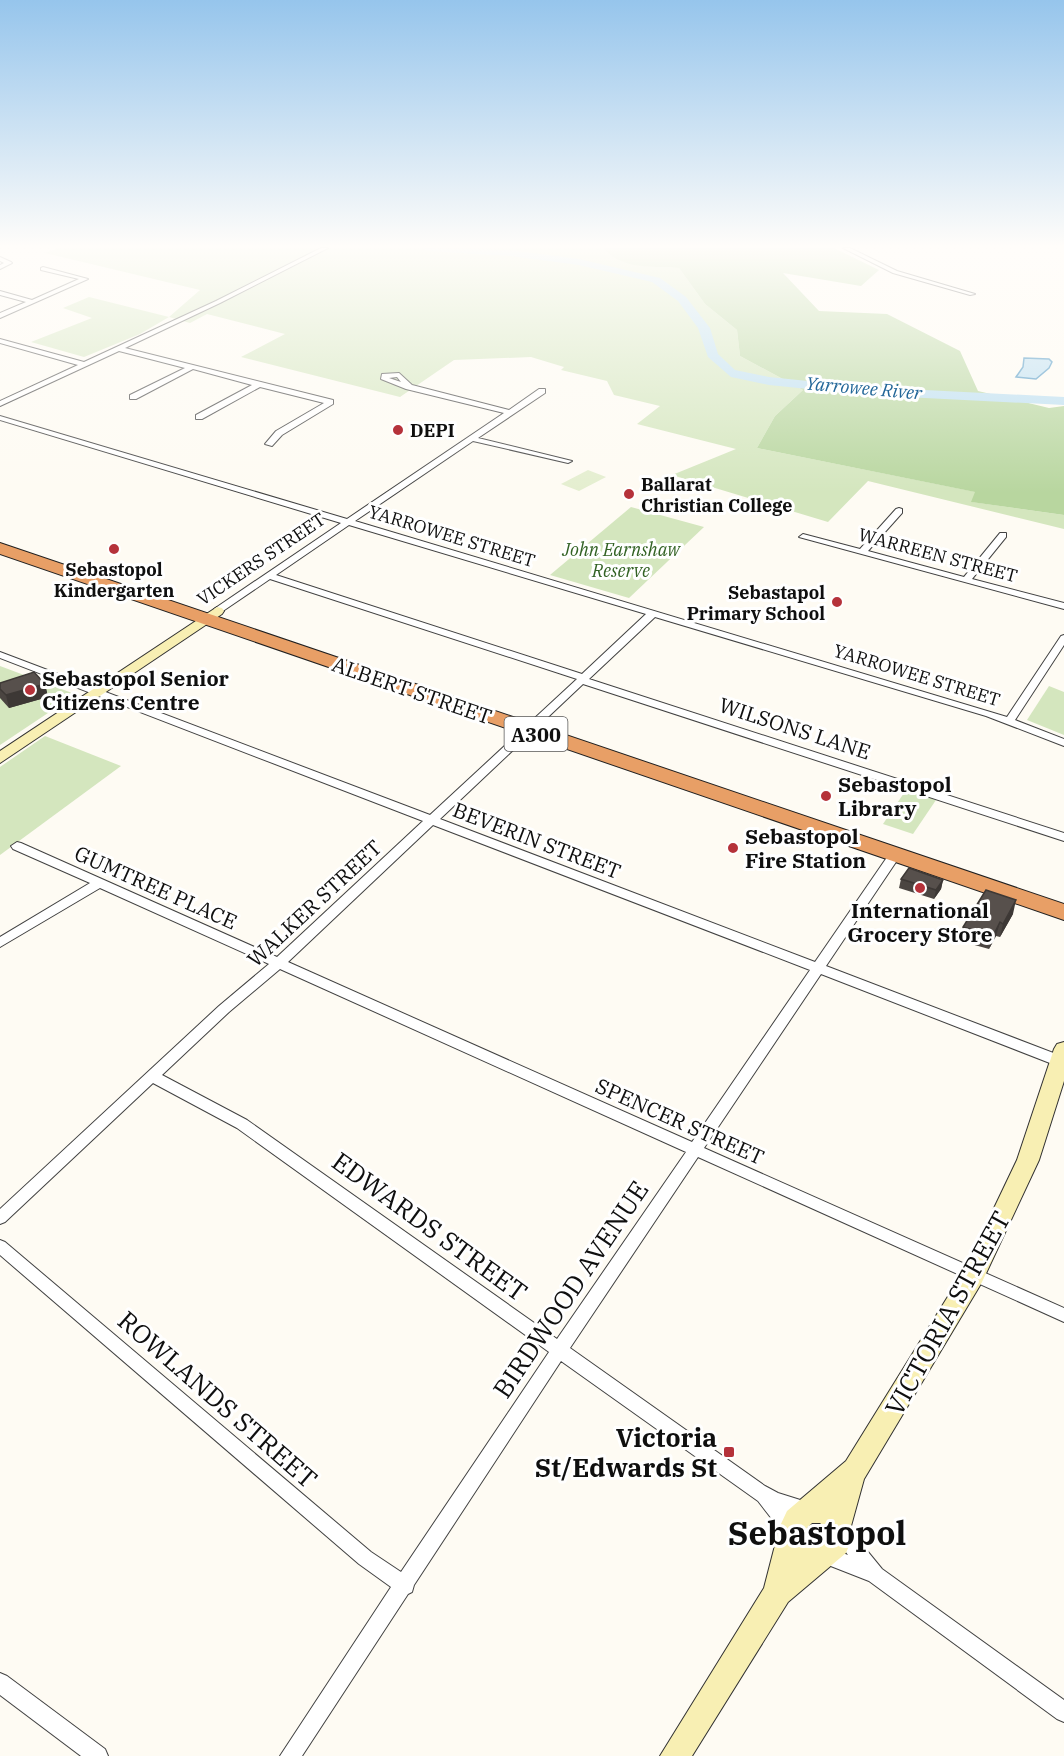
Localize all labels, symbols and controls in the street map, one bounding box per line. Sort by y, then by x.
water label: Yarrowee River [805,371,924,405]
place label: DEPI [410,419,455,442]
marker: DEPI [391,423,405,437]
place label: Ballarat Christian College [641,473,792,517]
marker: Ballarat Christian College [622,487,636,501]
street label: YARROWEE STREET [366,500,538,572]
street label: VICKERS STREET [192,507,330,610]
street label: WARREEN STREET [856,523,1020,587]
park label: John Earnshaw Reserve [561,538,681,582]
marker: Sebastopol Kindergarten [107,542,121,556]
place label: Sebastopol Kindergarten [54,558,174,602]
place label: Sebastapol Primary School [687,581,825,625]
marker: Sebastapol Primary School [830,595,844,609]
street label: YARROWEE STREET [831,639,1003,711]
street label: ALBERT STREET [328,650,496,730]
place label: Sebastopol Senior Citizens Centre [42,664,230,716]
marker: Sebastopol Senior Citizens Centre [23,683,37,697]
street label: WILSONS LANE [716,690,874,766]
road number: A300 [504,717,568,751]
place label: Sebastopol Library [838,770,952,822]
marker: Sebastopol Library [819,789,833,803]
street label: BEVERIN STREET [449,795,625,885]
place label: Sebastopol Fire Station [745,822,866,874]
street label: WALKER STREET [241,833,387,973]
street label: GUMTREE PLACE [70,839,242,935]
marker: Sebastopol Fire Station [726,841,740,855]
marker: International Grocery Store [913,881,927,895]
place label: International Grocery Store [847,896,993,948]
street label: SPENCER STREET [591,1071,769,1171]
street label: EDWARDS STREET [326,1144,534,1308]
street label: BIRDWOOD AVENUE [485,1174,655,1404]
street label: VICTORIA STREET [877,1205,1017,1421]
street label: ROWLANDS STREET [111,1303,325,1495]
place label: Victoria St/Edwards St [535,1420,717,1484]
marker: Victoria St/Edwards St [722,1445,736,1459]
district label: Sebastopol [728,1511,906,1554]

